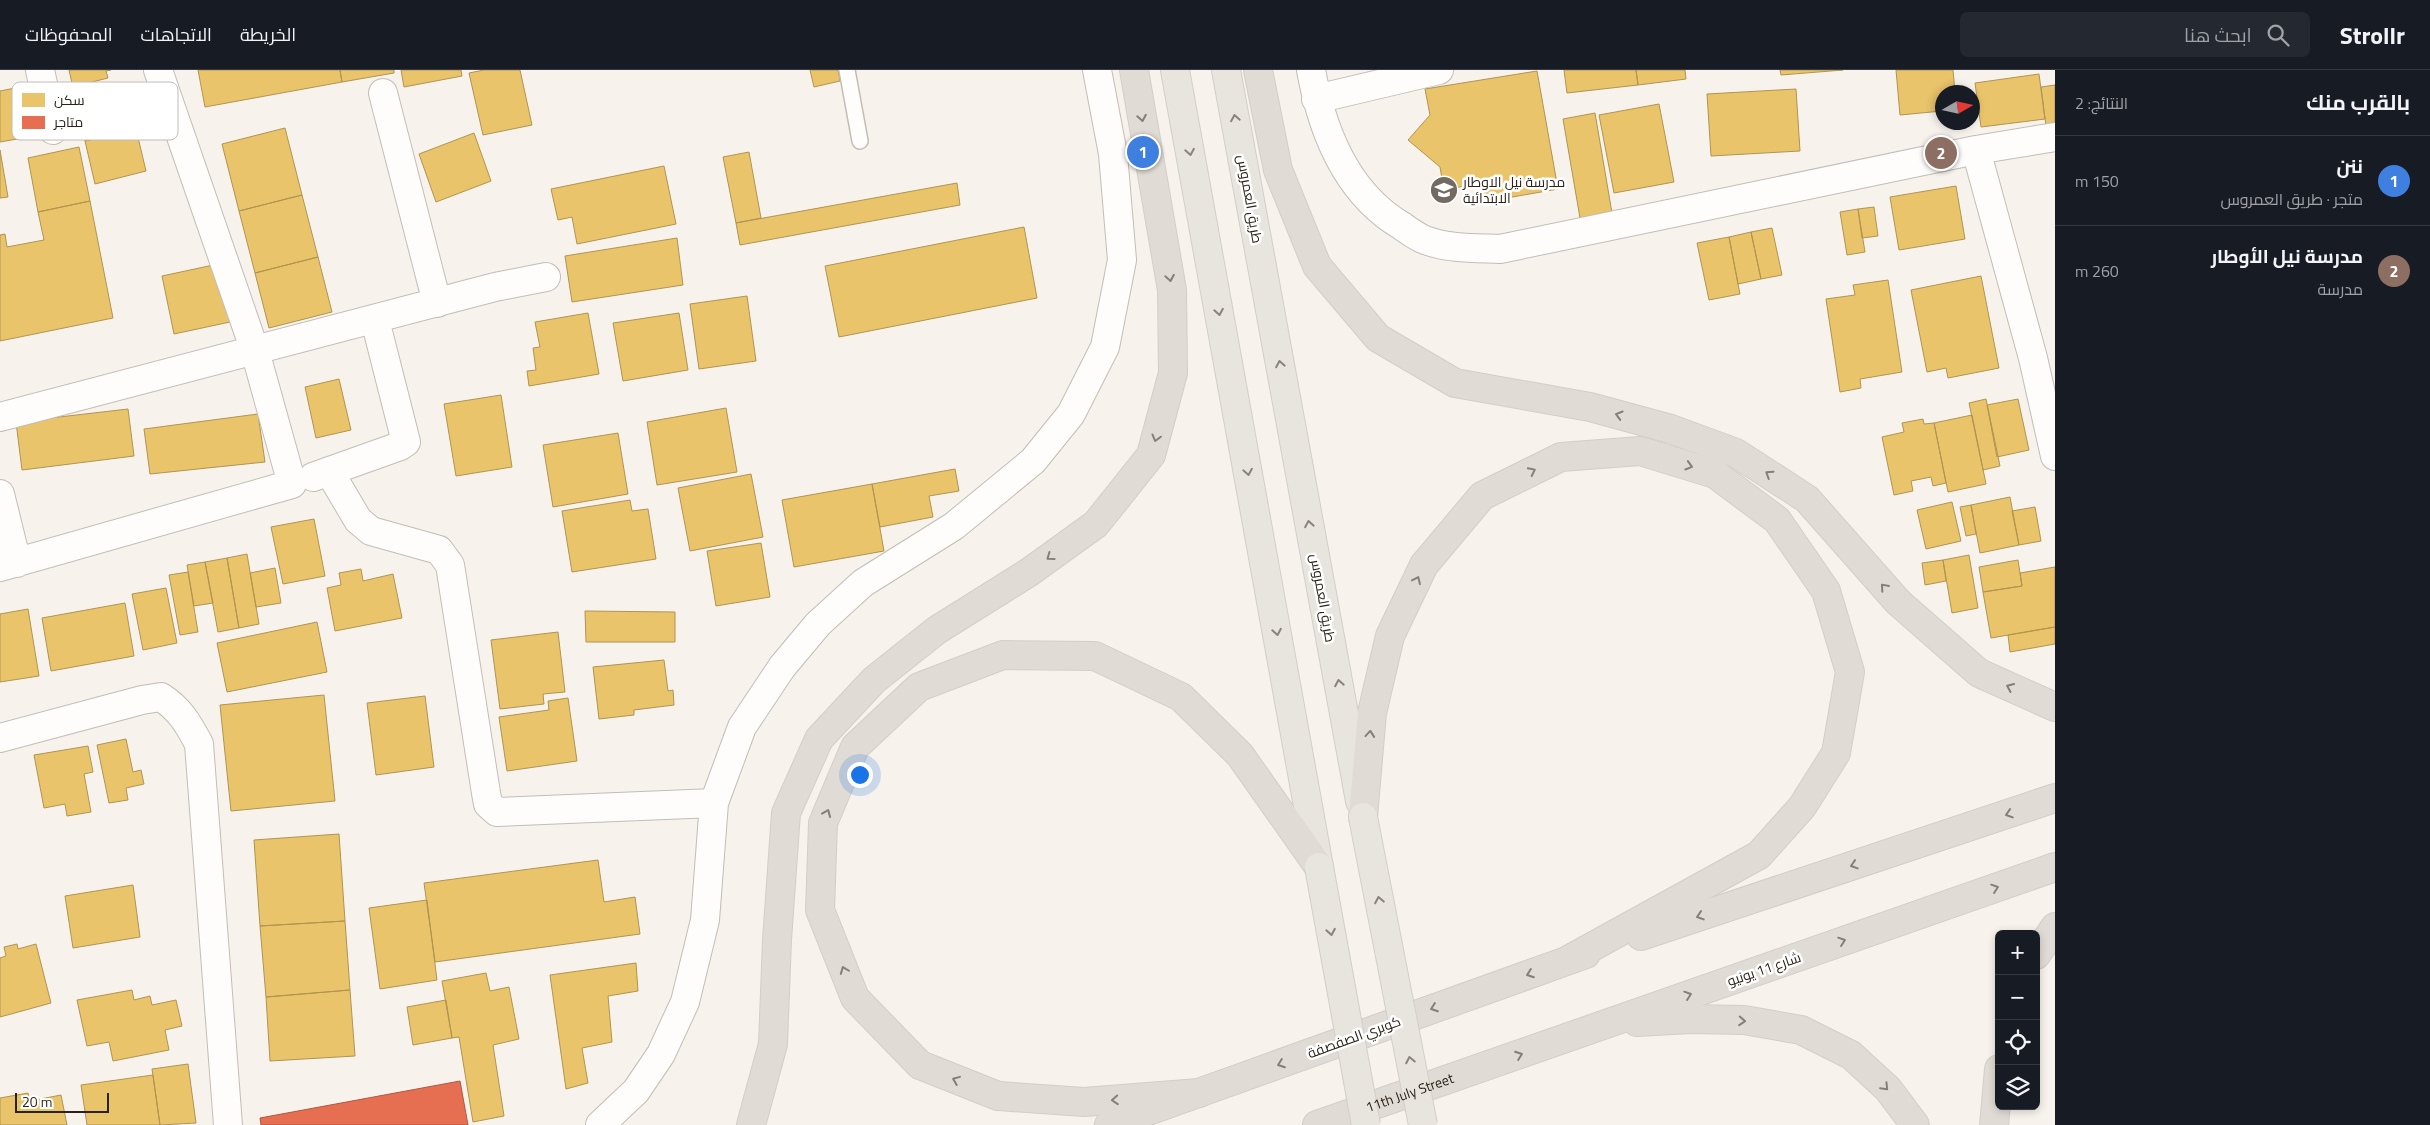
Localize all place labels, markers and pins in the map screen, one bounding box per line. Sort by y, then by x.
pin: 1 [1127,133,1159,171]
pin: 2 [1925,134,1957,172]
place label: مدرسة نيل الاوطار الابتدائية [1462,171,1565,208]
school or university icon: مدرسة نيل الاوطار الابتدائية [1429,175,1459,205]

